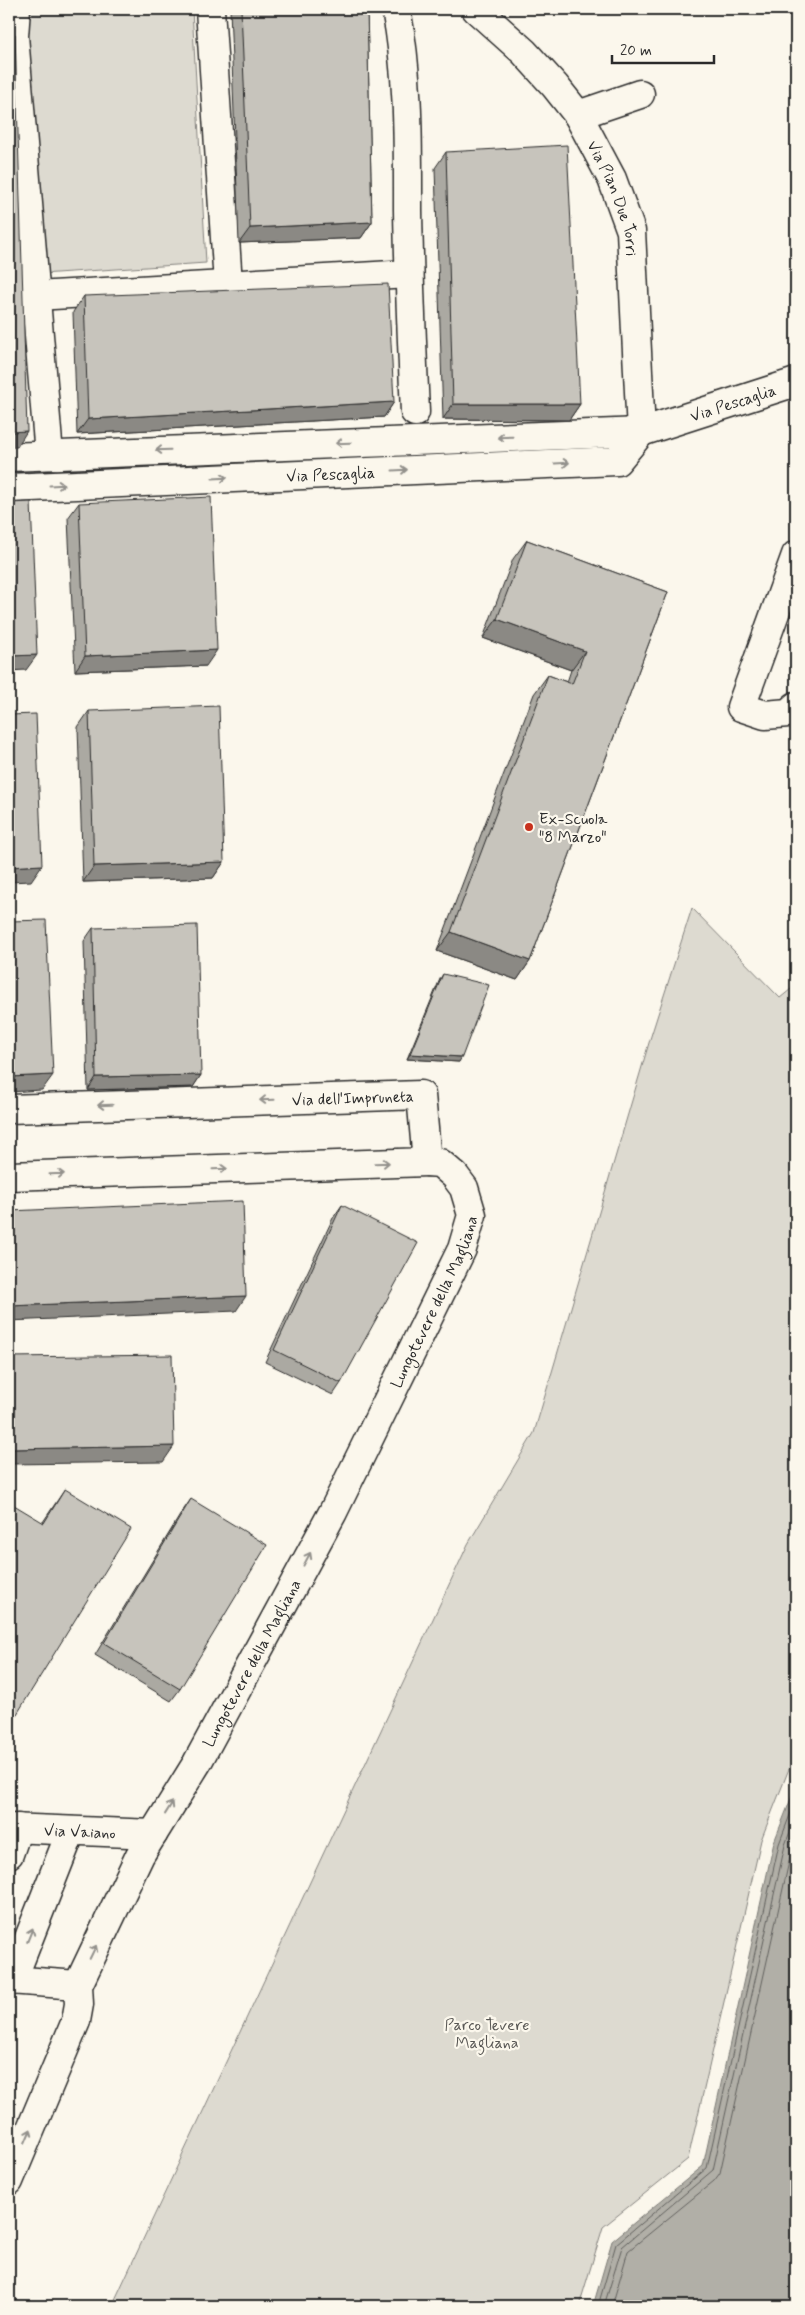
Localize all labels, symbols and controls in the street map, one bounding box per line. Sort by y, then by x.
scale bar [612,32,715,64]
text: 20 m [620,41,652,61]
street label: Via Pian Due Torri [581,137,641,257]
street label: Via Pescaglia [688,380,779,427]
one-way arrow [497,432,514,442]
one-way arrow [335,439,351,448]
one-way arrow [155,446,171,455]
one-way arrow [554,459,570,468]
street label: Via Pescaglia [286,463,376,488]
one-way arrow [391,466,407,475]
one-way arrow [212,474,228,483]
one-way arrow [49,481,65,490]
place label: Ex-Scuola "8 Marzo" [539,809,608,848]
marker: Ex-Scuola "8 Marzo" [523,821,535,833]
street label: Via dell'Impruneta [291,1086,414,1111]
one-way arrow [259,1095,276,1105]
one-way arrow [97,1101,113,1110]
one-way arrow [374,1159,390,1168]
one-way arrow [212,1164,228,1173]
one-way arrow [49,1169,65,1179]
street label: Lungotevere della Magliana [386,1213,483,1392]
one-way arrow [303,1553,313,1567]
street label: Lungotevere della Magliana [199,1576,307,1751]
one-way arrow [164,1802,174,1816]
street label: Via Vaiano [44,1820,116,1844]
one-way arrow [25,1928,35,1943]
one-way arrow [89,1945,99,1960]
park label: Parco Tevere Magliana [444,2015,530,2055]
one-way arrow [23,2129,33,2144]

